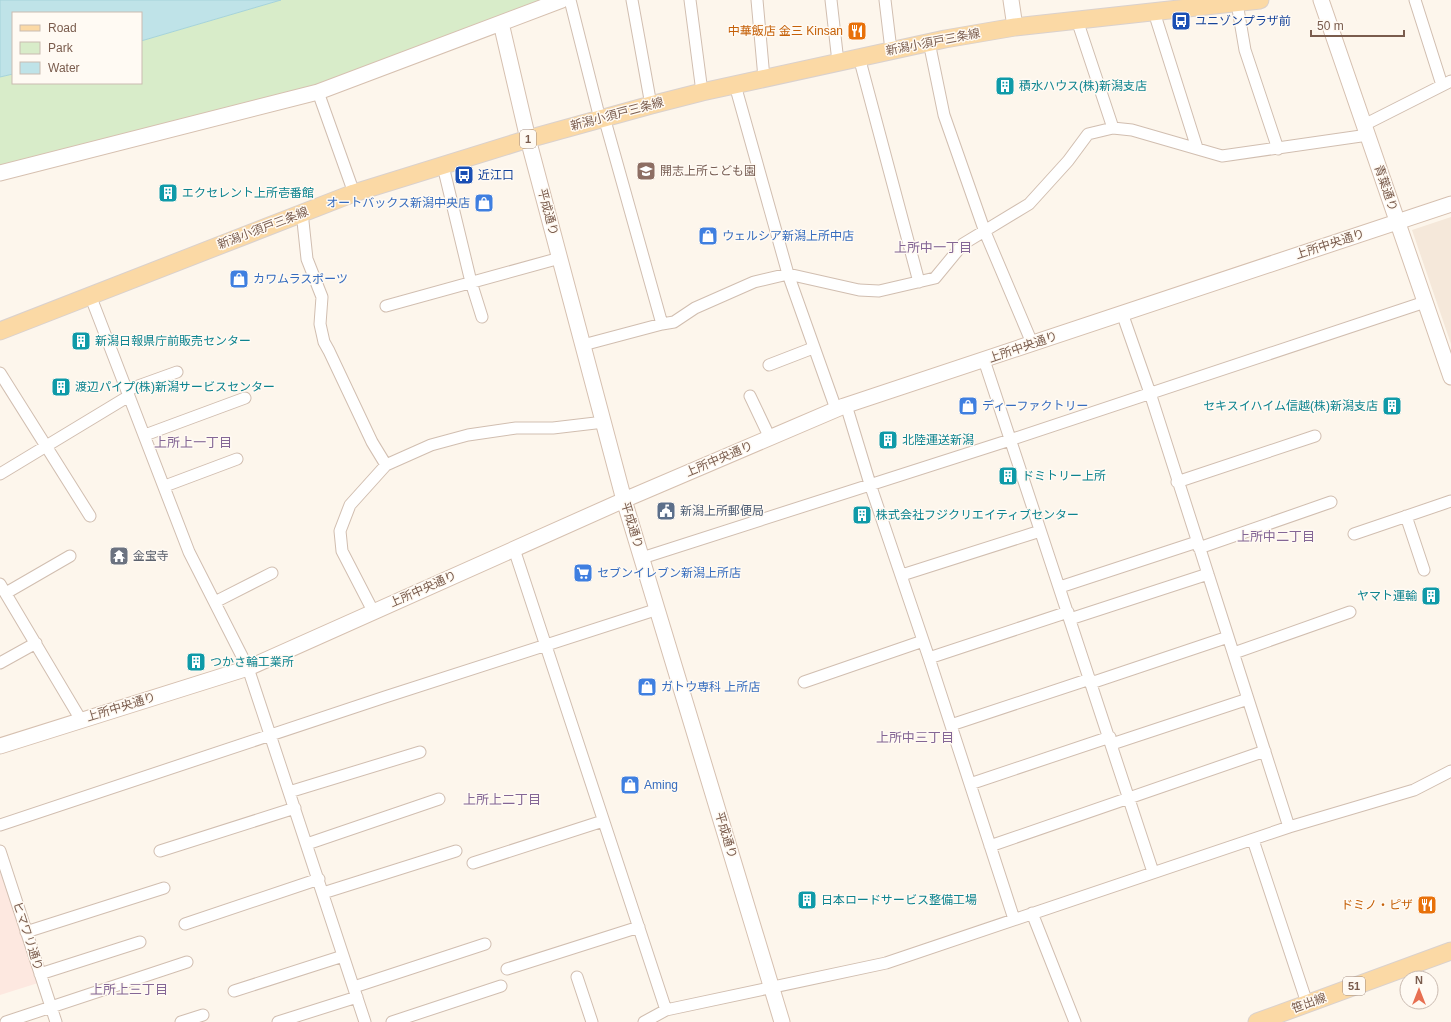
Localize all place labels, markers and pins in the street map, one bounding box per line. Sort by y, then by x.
bus stop icon: ユニゾンプラザ前 [1170,10,1192,32]
place label: ユニゾンプラザ前 [1195,14,1291,28]
restaurant icon: 中華飯店 金三 Kinsan [846,20,868,42]
place label: 中華飯店 金三 Kinsan [728,24,843,38]
building icon: 積水ハウス(株)新潟支店 [994,75,1016,97]
place label: 積水ハウス(株)新潟支店 [1019,79,1147,93]
school or university icon: 開志上所こども園 [635,160,657,182]
bus stop icon: 近江口 [453,164,475,186]
place label: 開志上所こども園 [660,164,756,178]
place label: 近江口 [478,168,514,182]
building icon: エクセレント上所壱番館 [157,182,179,204]
place label: エクセレント上所壱番館 [182,186,314,200]
shop icon: オートバックス新潟中央店 [473,192,495,214]
place label: オートバックス新潟中央店 [326,196,470,210]
shop icon: ウェルシア新潟上所中店 [697,225,719,247]
place label: ウェルシア新潟上所中店 [722,229,854,243]
shop icon: カワムラスポーツ [228,268,250,290]
place label: カワムラスポーツ [253,272,348,286]
building icon: 新潟日報県庁前販売センター [70,330,92,352]
place label: 新潟日報県庁前販売センター [95,334,251,348]
building icon: 渡辺パイプ(株)新潟サービスセンター [50,376,72,398]
place label: 渡辺パイプ(株)新潟サービスセンター [75,380,275,394]
shop icon: ディーファクトリー [957,395,979,417]
building icon: セキスイハイム信越(株)新潟支店 [1381,395,1403,417]
place label: ディーファクトリー [982,399,1088,413]
place label: セキスイハイム信越(株)新潟支店 [1203,399,1378,413]
building icon: 北陸運送新潟 [877,429,899,451]
place label: 北陸運送新潟 [902,433,974,447]
building icon: ドミトリー上所 [997,465,1019,487]
place label: ドミトリー上所 [1022,469,1106,483]
public building icon: 新潟上所郵便局 [655,500,677,522]
place label: 新潟上所郵便局 [680,504,764,518]
building icon: 株式会社フジクリエイティブセンター [851,504,873,526]
place label: 株式会社フジクリエイティブセンター [876,508,1079,522]
temple icon: 金宝寺 [108,545,130,567]
place label: 金宝寺 [133,549,169,563]
supermarket icon: セブンイレブン新潟上所店 [572,562,594,584]
place label: セブンイレブン新潟上所店 [597,566,741,580]
building icon: ヤマト運輸 [1420,585,1442,607]
place label: ヤマト運輸 [1357,589,1417,603]
building icon: つかさ輪工業所 [185,651,207,673]
place label: つかさ輪工業所 [210,655,294,669]
shop icon: ガトウ専科 上所店 [636,676,658,698]
place label: ガトウ専科 上所店 [661,680,760,694]
shop icon: Aming [619,774,641,796]
place label: Aming [644,778,678,792]
building icon: 日本ロードサービス整備工場 [796,889,818,911]
place label: 日本ロードサービス整備工場 [821,893,977,907]
restaurant icon: ドミノ・ピザ [1416,894,1438,916]
place label: ドミノ・ピザ [1341,898,1413,912]

